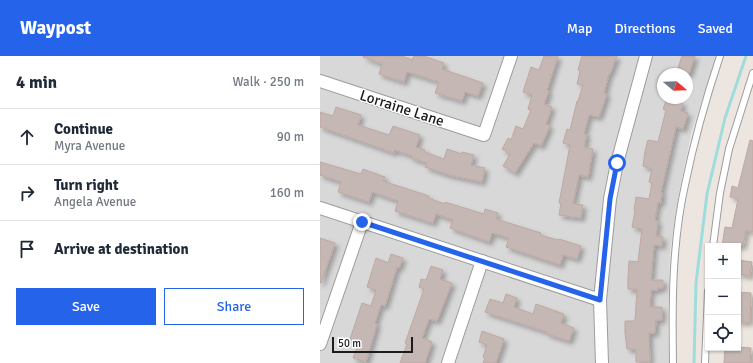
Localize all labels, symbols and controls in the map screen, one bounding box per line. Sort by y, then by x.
text: Waypost [20,16,91,40]
text: Map [567,20,593,37]
text: Directions [615,20,676,37]
text: Saved [698,20,733,37]
north arrow [657,68,693,104]
text: 4 min [16,72,57,93]
text: Walk · 250 m [233,74,304,90]
street label: Lorraine Lane [357,86,447,130]
text: Continue [54,120,113,138]
icon: ahead [16,126,38,148]
text: 90 m [277,129,304,145]
text: Myra Avenue [54,138,125,154]
route start [608,154,626,172]
text: Turn right [54,176,119,194]
icon: right [16,182,38,204]
text: 160 m [270,185,304,201]
text: Angela Avenue [54,194,136,210]
route end [353,213,371,231]
icon: arrive [16,238,38,260]
text: Arrive at destination [54,240,189,258]
map controls [705,243,741,351]
button: + [705,243,741,279]
button: − [705,279,741,315]
button: Save [16,288,156,325]
button: Share [164,288,304,325]
button: locate [705,315,741,351]
scale bar [332,335,413,354]
text: 50 m [338,337,361,350]

